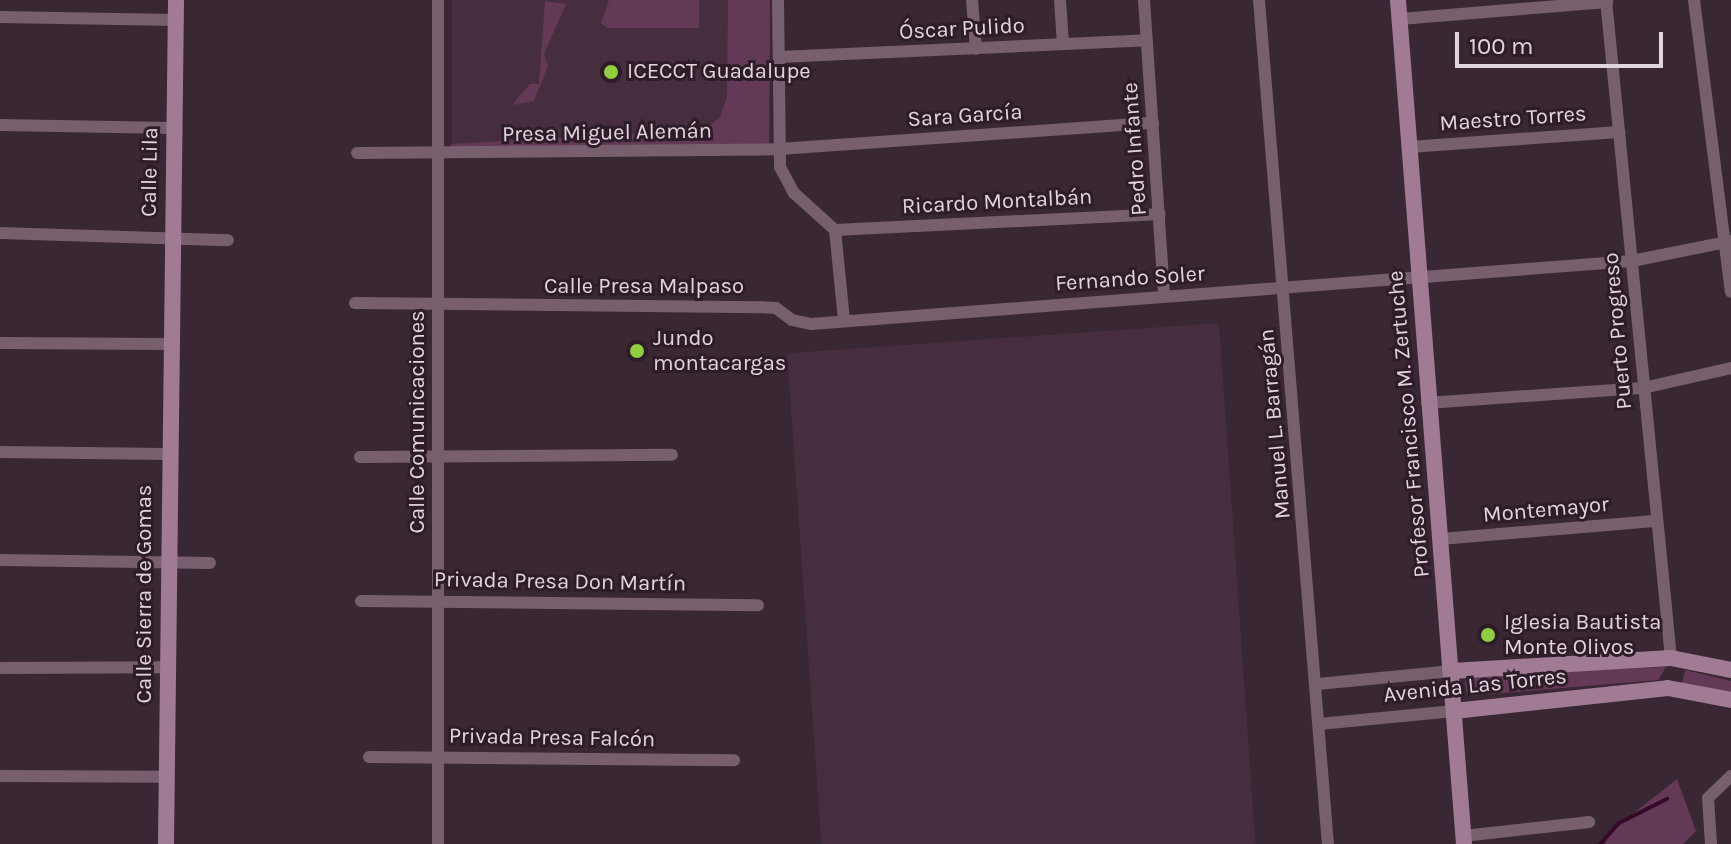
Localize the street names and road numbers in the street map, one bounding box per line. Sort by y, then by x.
street label: Óscar Pulido [899,13,1025,45]
street label: Pedro Infante [1117,81,1153,217]
street label: Sara García [907,99,1023,133]
street label: Maestro Torres [1439,101,1587,137]
street label: Presa Miguel Alemán [502,118,712,148]
street label: Calle Lila [136,127,164,217]
street label: Ricardo Montalbán [901,184,1093,220]
street label: Puerto Progreso [1598,251,1638,411]
street label: Fernando Soler [1054,261,1206,297]
street label: Profesor Francisco M. Zertuche [1382,269,1436,579]
street label: Calle Presa Malpaso [544,274,744,300]
street label: Calle Comunicaciones [405,310,431,534]
street label: Manuel L. Barragán [1254,328,1296,520]
street label: Calle Sierra de Gomas [132,485,158,703]
street label: Montemayor [1482,491,1610,529]
street label: Privada Presa Don Martín [434,567,686,597]
street label: Avenida Las Torres [1382,663,1568,709]
street label: Privada Presa Falcón [449,723,655,753]

